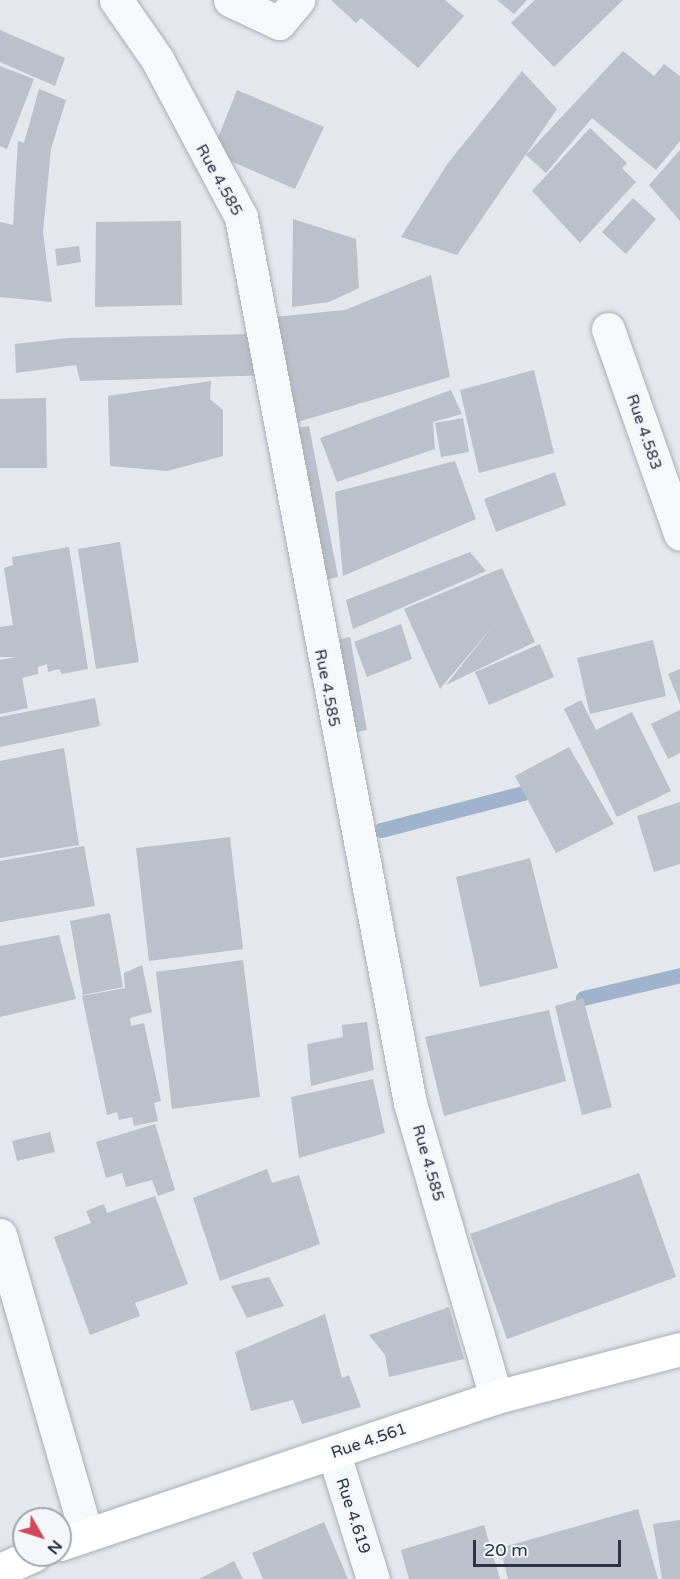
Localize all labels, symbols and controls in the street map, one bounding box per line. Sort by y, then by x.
street label: Rue 4.585 [192,141,246,219]
street label: Rue 4.583 [622,392,666,472]
street label: Rue 4.585 [310,648,344,728]
street label: Rue 4.585 [408,1123,448,1203]
street label: Rue 4.561 [329,1419,409,1463]
street label: Rue 4.619 [332,1476,374,1556]
north arrow [12,1507,72,1567]
scale bar [476,1528,624,1566]
text: N [43,1536,66,1558]
text: 20 m [484,1539,528,1561]

